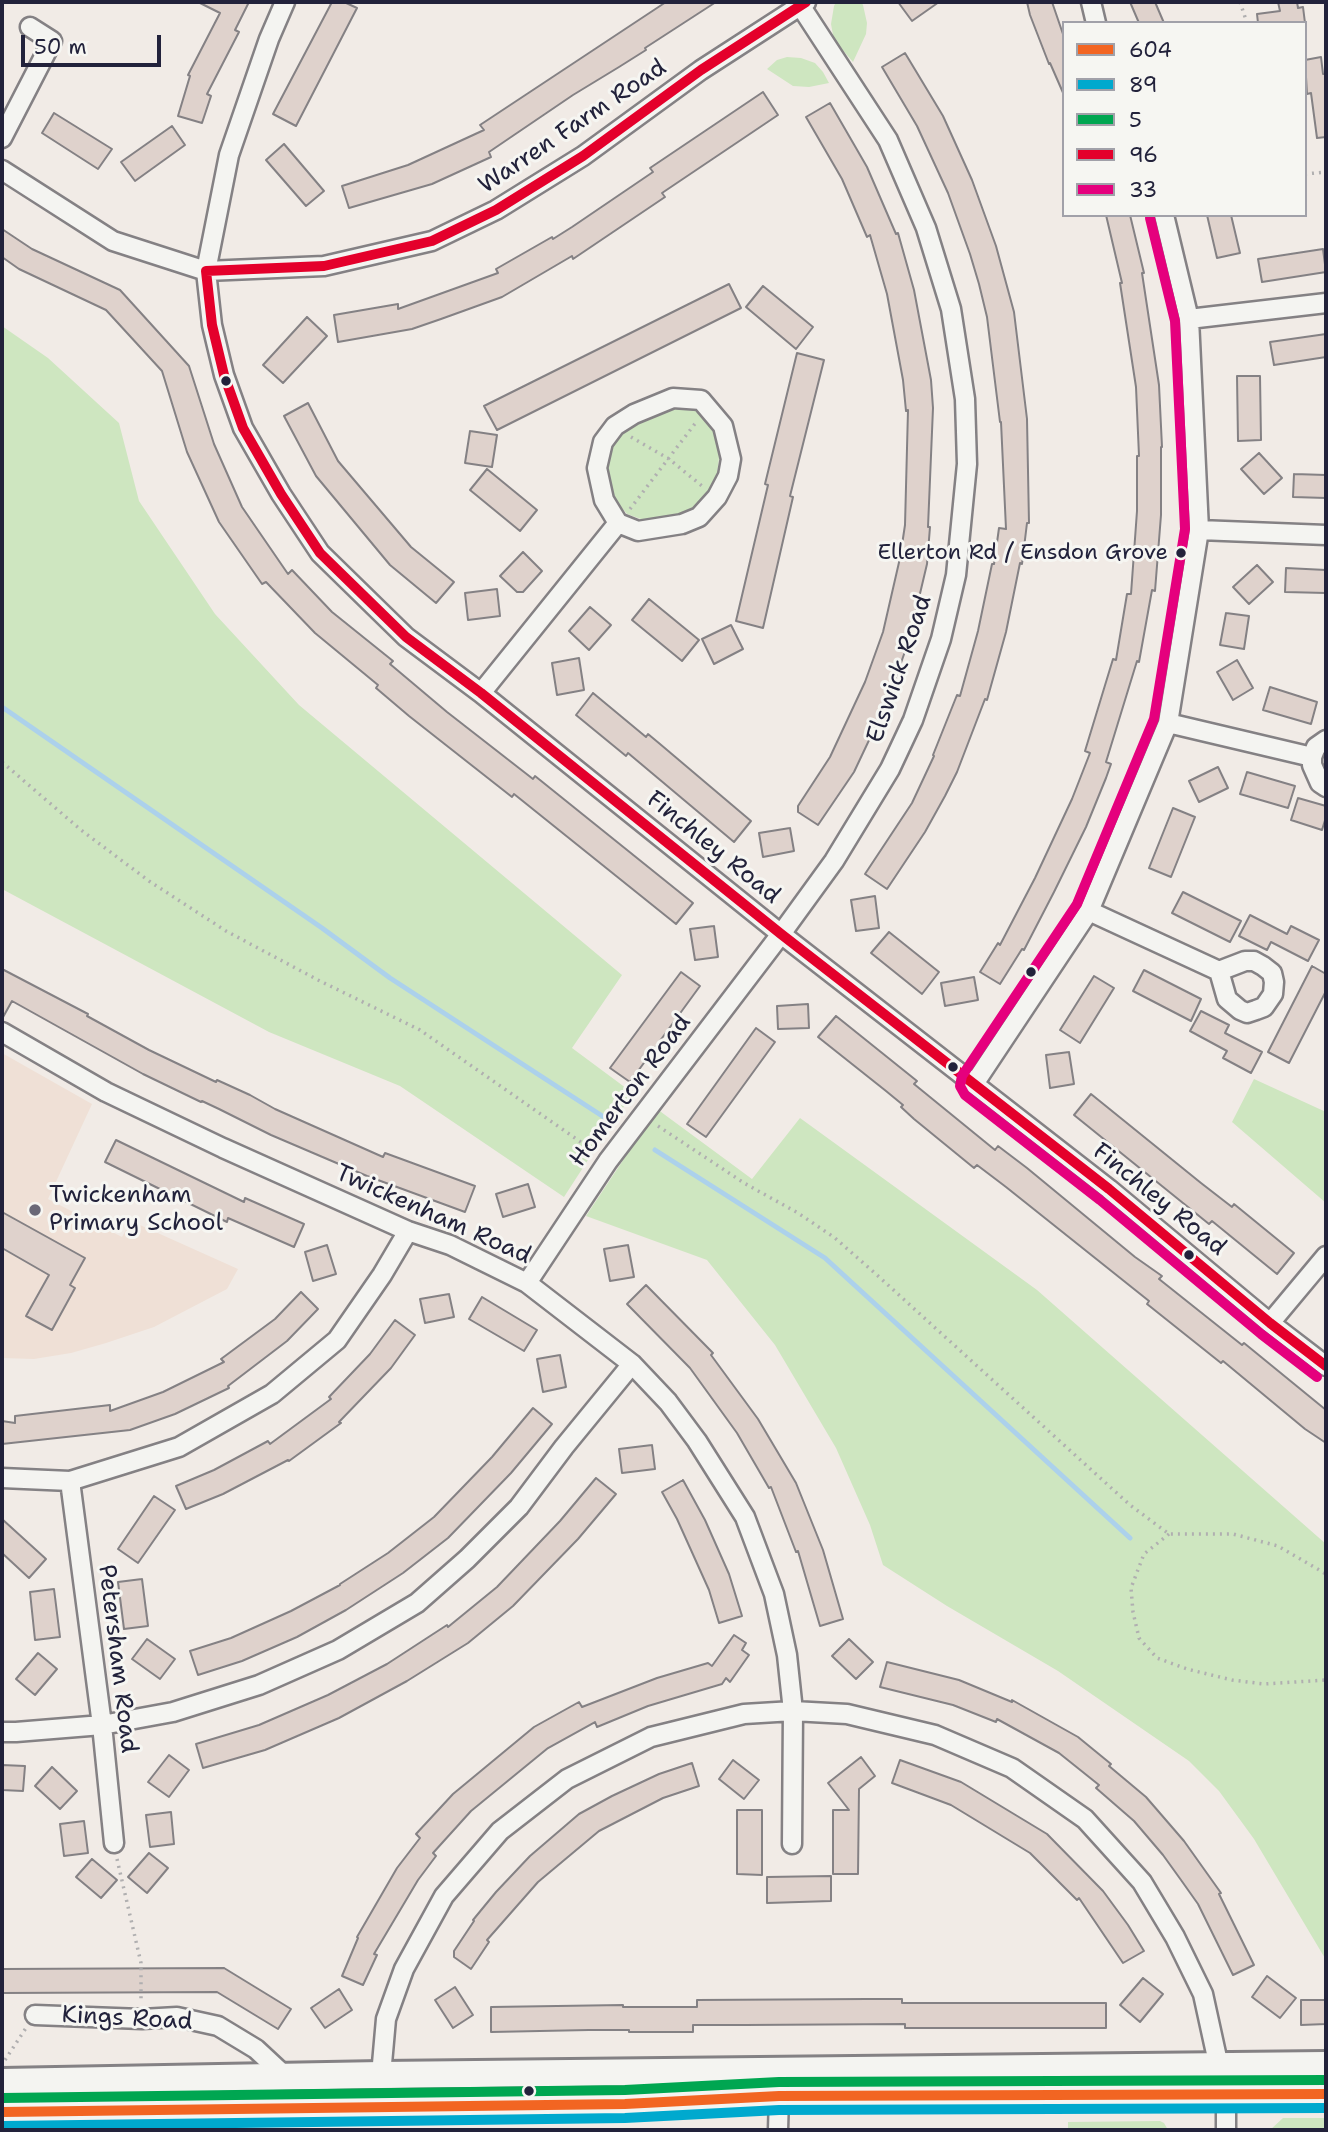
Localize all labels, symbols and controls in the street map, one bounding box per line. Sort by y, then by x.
scale bar [24,21,164,65]
legend [1062,21,1307,217]
text: 50 m [34,33,87,61]
text: 604 [1129,36,1172,64]
street label: Warren Farm Road [474,54,672,200]
text: 89 [1129,71,1157,99]
text: 5 [1129,106,1142,134]
text: 96 [1129,141,1158,169]
text: 33 [1129,176,1157,204]
unlabelled marker [219,374,233,388]
place label: Ellerton Rd / Ensdon Grove [877,540,1168,566]
marker: Ellerton Rd / Ensdon Grove [1174,546,1188,560]
street label: Elswick Road [861,591,939,747]
street label: Finchley Road [640,785,786,911]
unlabelled marker [1024,965,1038,979]
street label: Homerton Road [564,1009,698,1173]
unlabelled marker [946,1060,960,1074]
street label: Finchley Road [1086,1137,1232,1263]
street label: Twickenham Road [331,1159,535,1271]
place label: Twickenham Primary School [49,1182,223,1238]
marker: Twickenham Primary School [27,1202,43,1218]
unlabelled marker [1182,1248,1196,1262]
street label: Petersham Road [91,1563,143,1755]
street label: Kings Road [61,2001,193,2037]
unlabelled marker [522,2084,536,2098]

